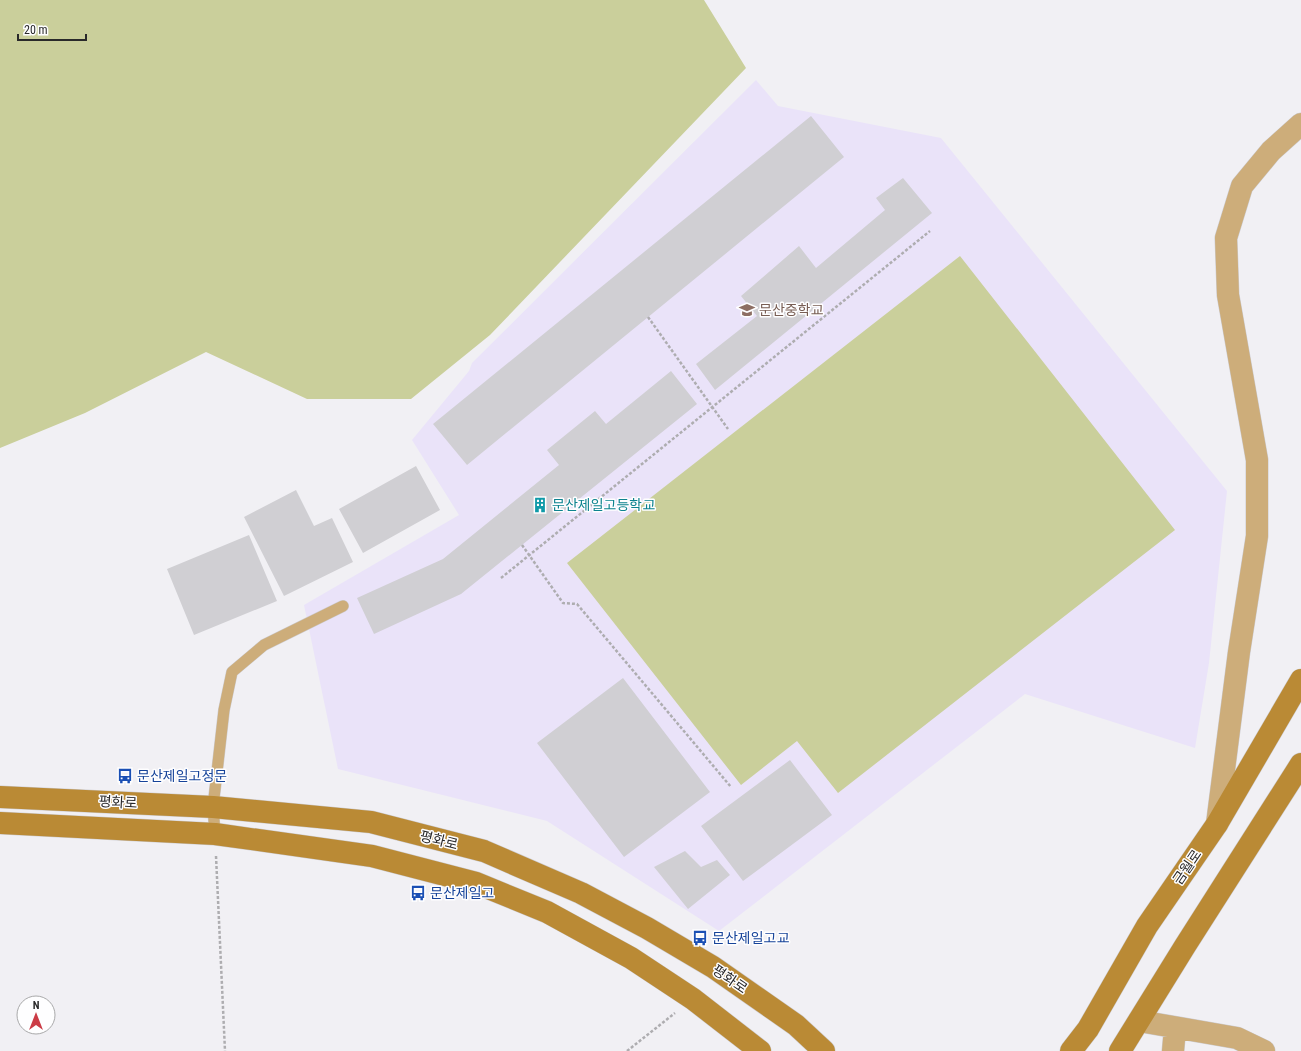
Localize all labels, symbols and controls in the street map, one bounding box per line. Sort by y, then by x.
scale bar [18,16,86,42]
text: 20 m [24,23,48,37]
school or university icon: 문산중학교 [738,301,756,319]
place label: 문산중학교 [759,302,824,318]
building icon: 문산제일고등학교 [531,496,549,514]
place label: 문산제일고등학교 [552,497,655,513]
bus stop icon: 문산제일고정문 [116,767,134,785]
place label: 문산제일고정문 [137,768,227,784]
street label: 평화로 [98,793,138,811]
street label: 평화로 [418,828,460,852]
street label: 금월로 [1170,846,1205,887]
bus stop icon: 문산제일고 [409,884,427,902]
place label: 문산제일고 [430,885,495,901]
bus stop icon: 문산제일고교 [691,929,709,947]
place label: 문산제일고교 [712,930,789,946]
street label: 평화로 [710,962,751,997]
north arrow [16,995,56,1035]
text: N [33,999,40,1012]

